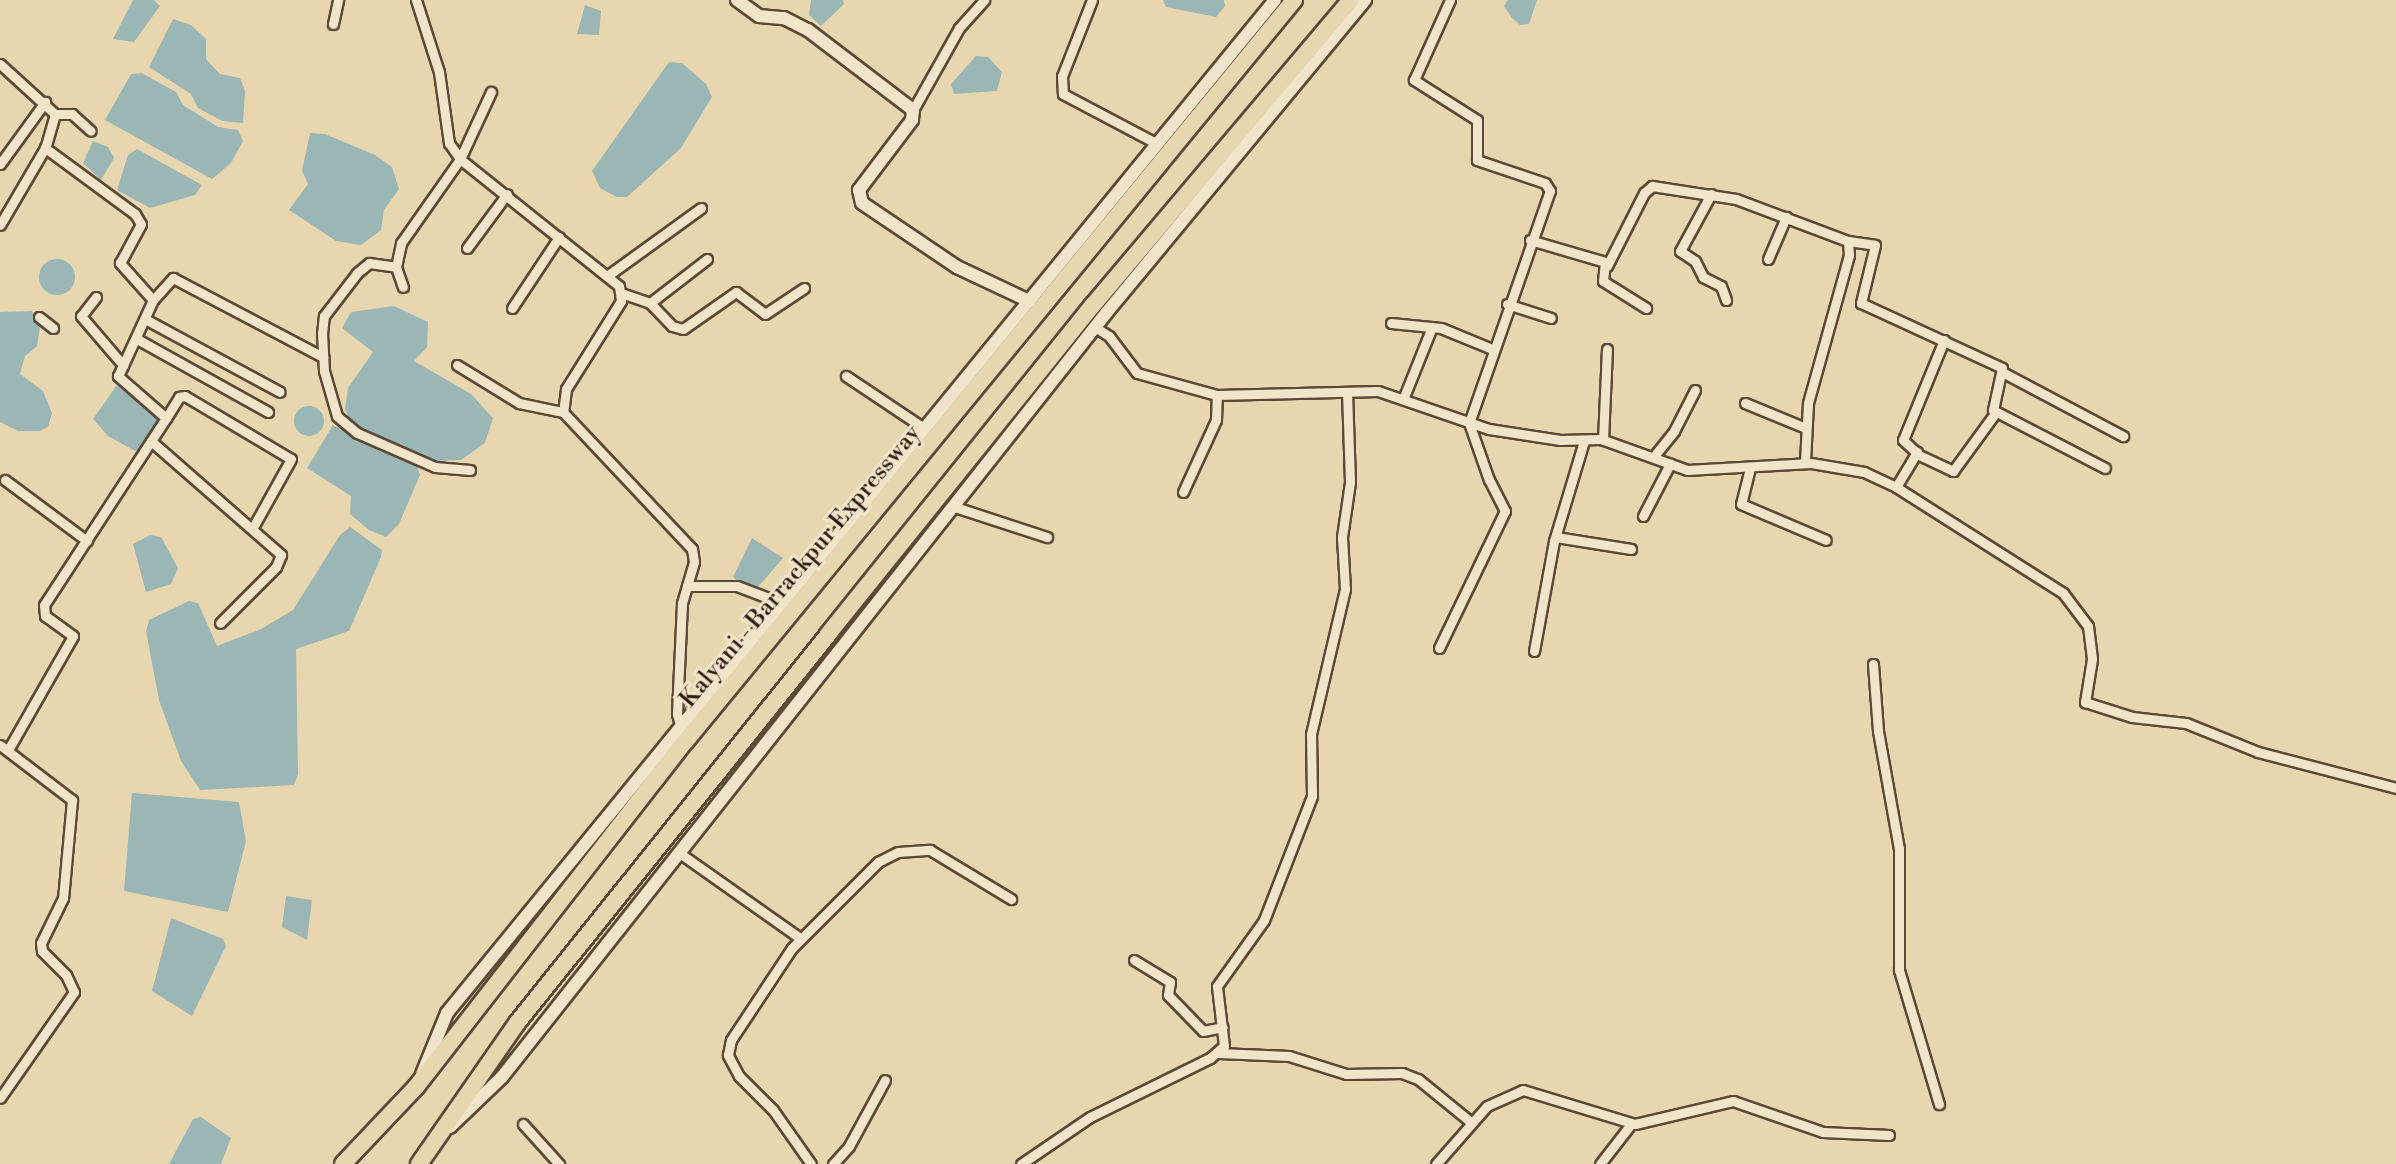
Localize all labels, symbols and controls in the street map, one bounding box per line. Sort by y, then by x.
street label: Kalyani - Barrackpur Expressway [674,420,928,714]

